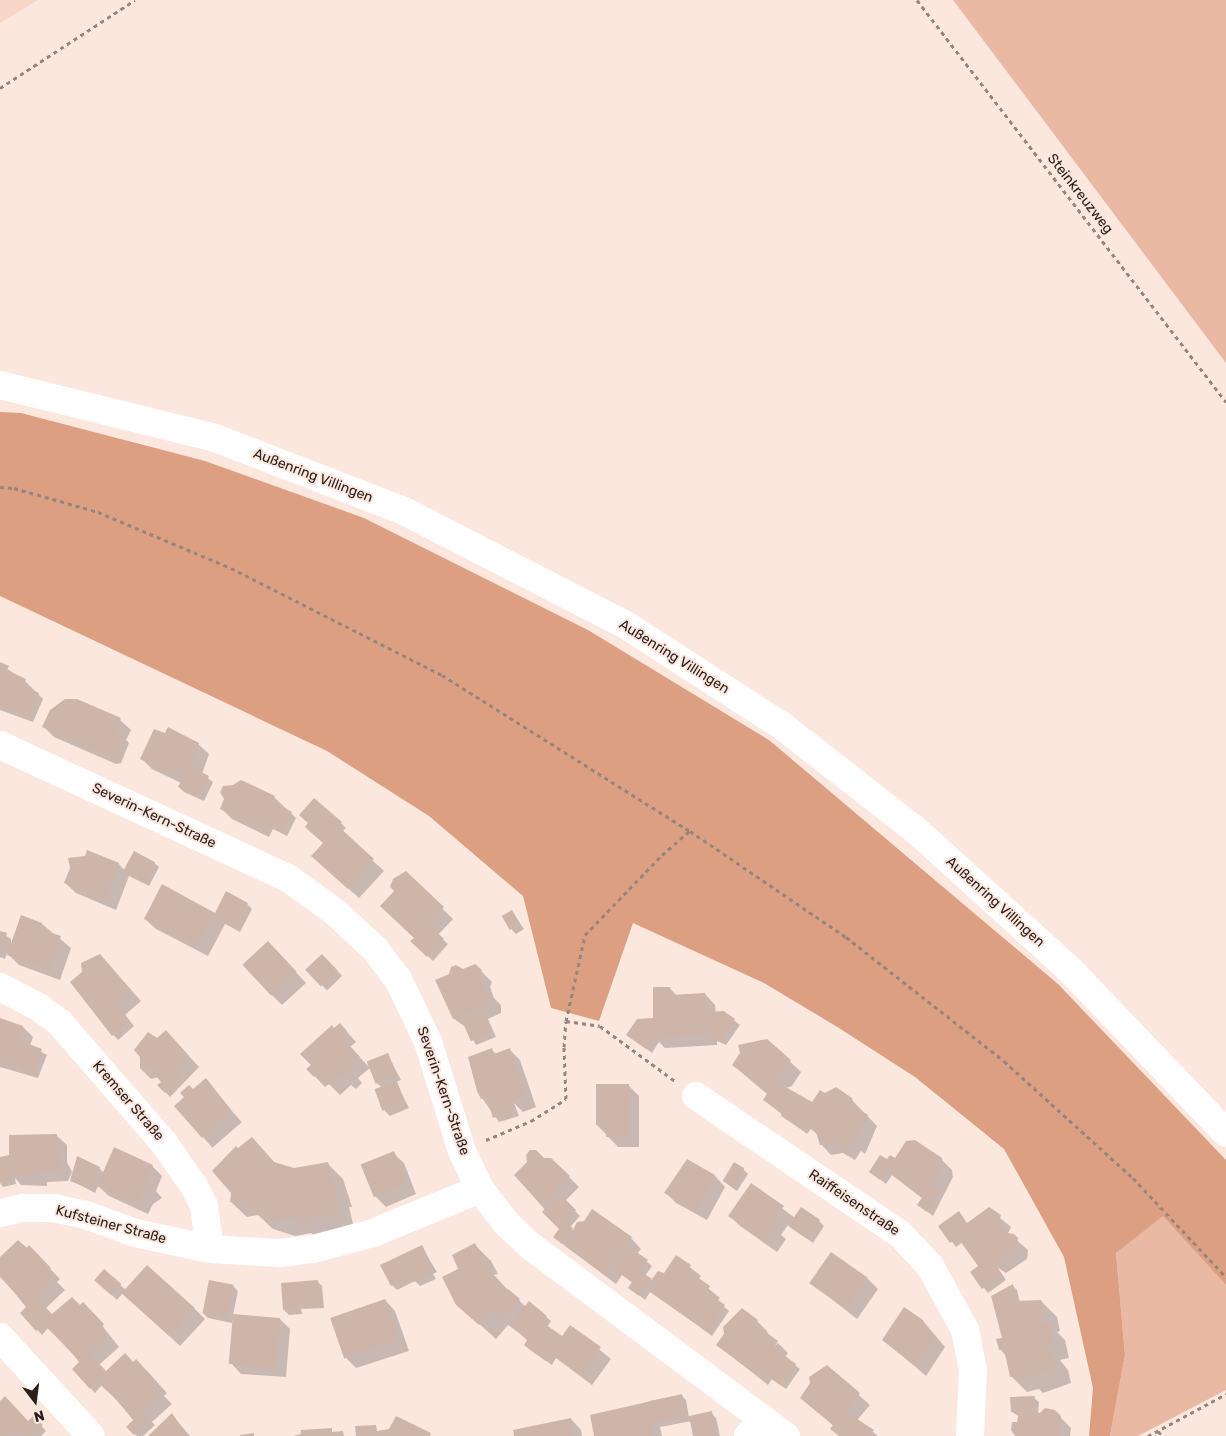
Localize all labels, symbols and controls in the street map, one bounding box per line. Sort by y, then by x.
street label: Steinkreuzweg [1044,151,1116,237]
street label: Außenring Villingen [251,445,375,507]
street label: Außenring Villingen [616,616,732,698]
street label: Severin-Kern-Straße [89,780,219,852]
street label: Außenring Villingen [942,853,1048,951]
street label: Severin-Kern-Straße [413,1024,473,1158]
street label: Kremser Straße [89,1057,167,1145]
street label: Raiffeisenstraße [805,1166,903,1240]
street label: Kufsteiner Straße [54,1202,168,1248]
north arrow [10,1376,60,1426]
text: N [32,1406,46,1425]

